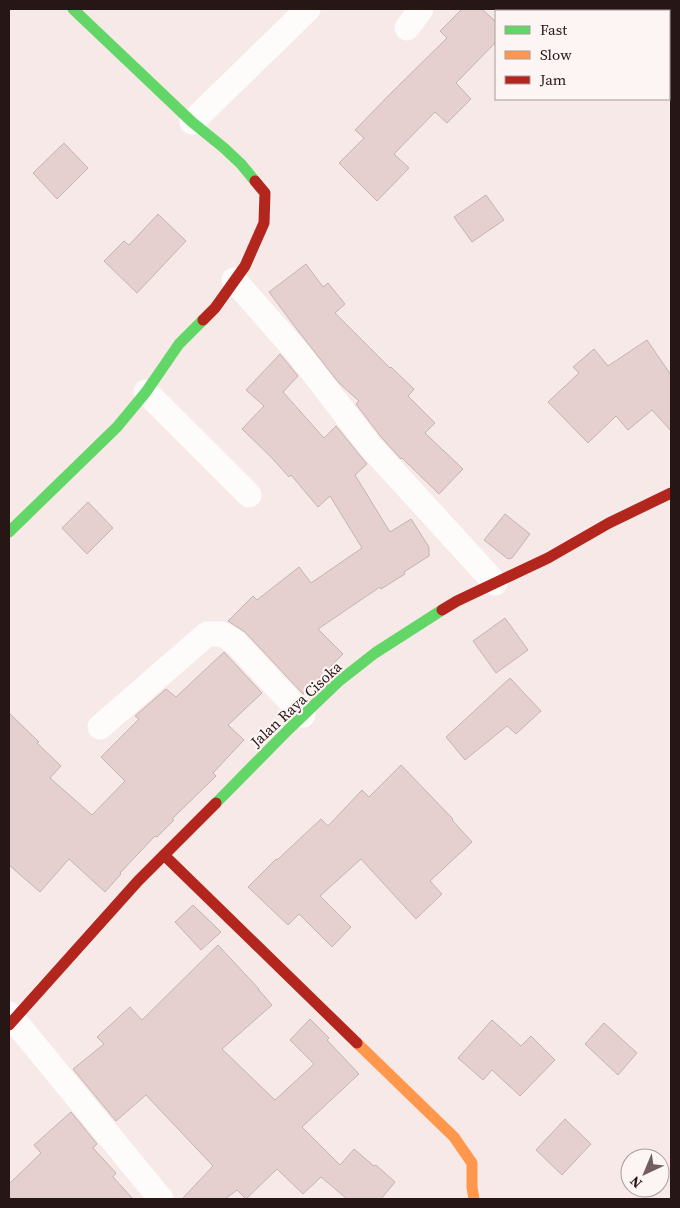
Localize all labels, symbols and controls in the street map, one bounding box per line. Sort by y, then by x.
legend [495,10,670,100]
text: Fast [540,19,567,40]
text: Slow [540,44,572,65]
text: Jam [539,69,567,90]
street label: Jalan Raya Cisoka [245,656,346,752]
north arrow [620,1148,670,1198]
text: N [625,1172,647,1193]

